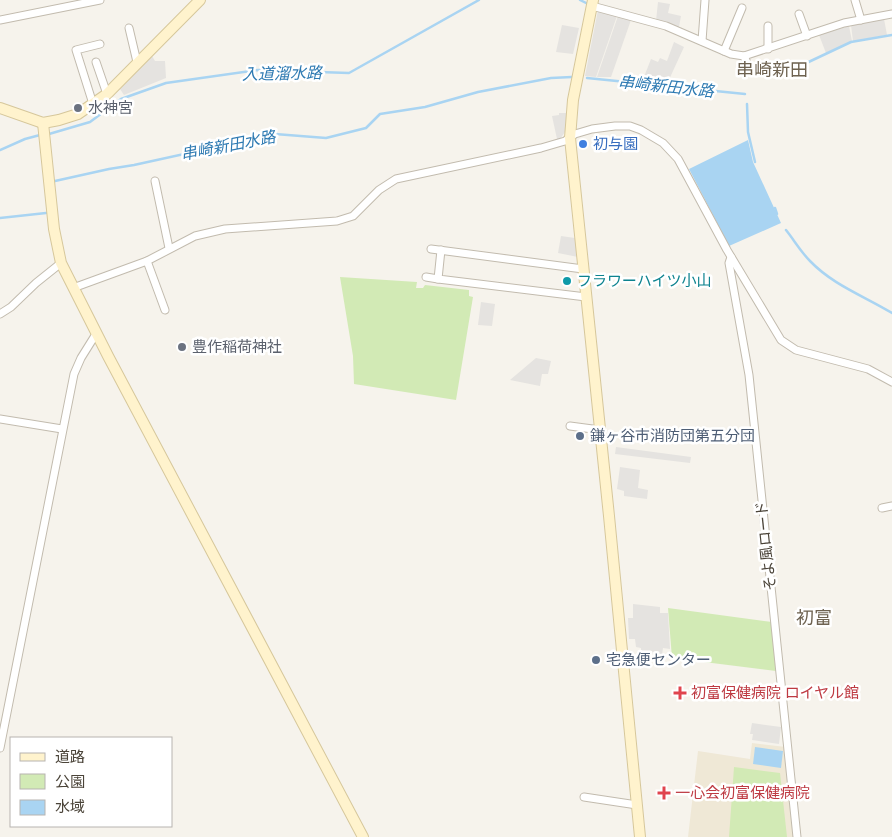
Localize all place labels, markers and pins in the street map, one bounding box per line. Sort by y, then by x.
place label: 水神宮 [88,97,133,118]
marker: 水神宮 [72,102,84,114]
place label: 初与園 [593,133,638,154]
marker: 初与園 [577,138,589,150]
place label: フラワーハイツ小山 [577,270,711,291]
marker: フラワーハイツ小山 [561,275,573,287]
place label: 豊作稲荷神社 [192,336,282,357]
marker: 豊作稲荷神社 [176,341,188,353]
place label: 鎌ヶ谷市消防団第五分団 [590,425,755,446]
marker: 鎌ヶ谷市消防団第五分団 [574,430,586,442]
place label: 宅急便センター [606,649,711,670]
marker: 宅急便センター [590,654,602,666]
place label: 初富保健病院 ロイヤル館 [691,682,859,703]
marker: 初富保健病院 ロイヤル館 [673,686,687,700]
place label: 一心会初富保健病院 [675,782,810,803]
marker: 一心会初富保健病院 [657,786,671,800]

